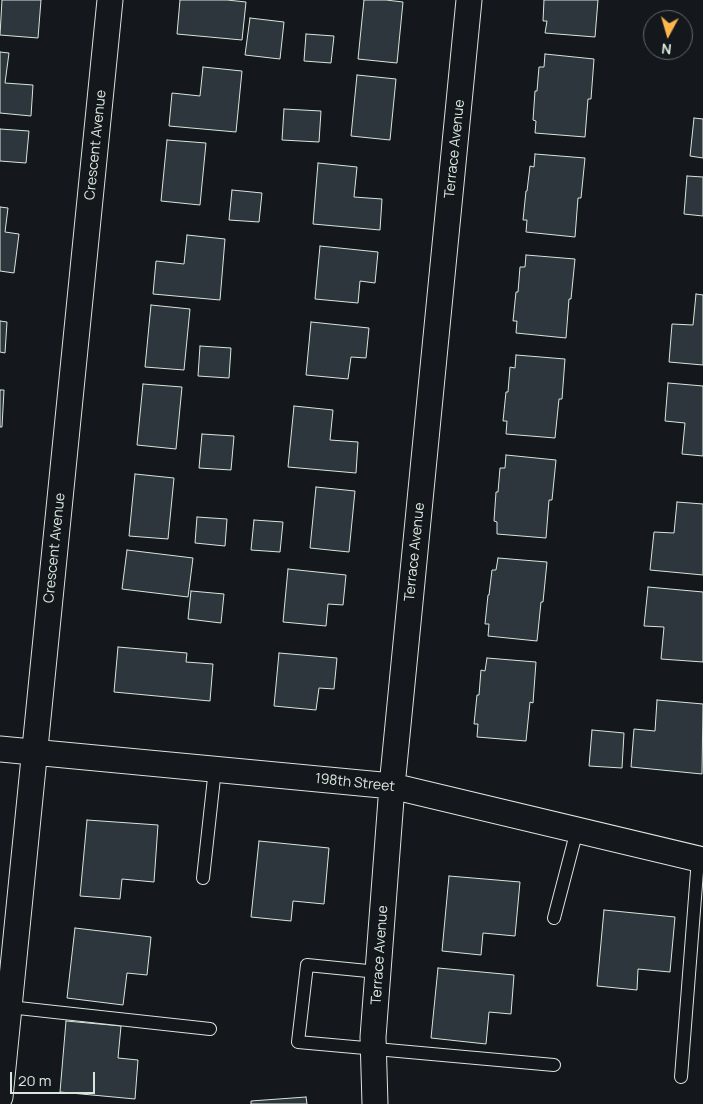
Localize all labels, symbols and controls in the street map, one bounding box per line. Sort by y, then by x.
north arrow [643,10,693,60]
text: N [660,39,672,59]
street label: Crescent Avenue [82,89,110,201]
street label: Terrace Avenue [441,99,469,199]
street label: Crescent Avenue [41,492,69,604]
street label: Terrace Avenue [401,502,429,602]
street label: 198th Street [314,770,396,796]
street label: Terrace Avenue [368,905,392,1005]
scale bar [12,1062,98,1094]
text: 20 m [18,1070,51,1091]

